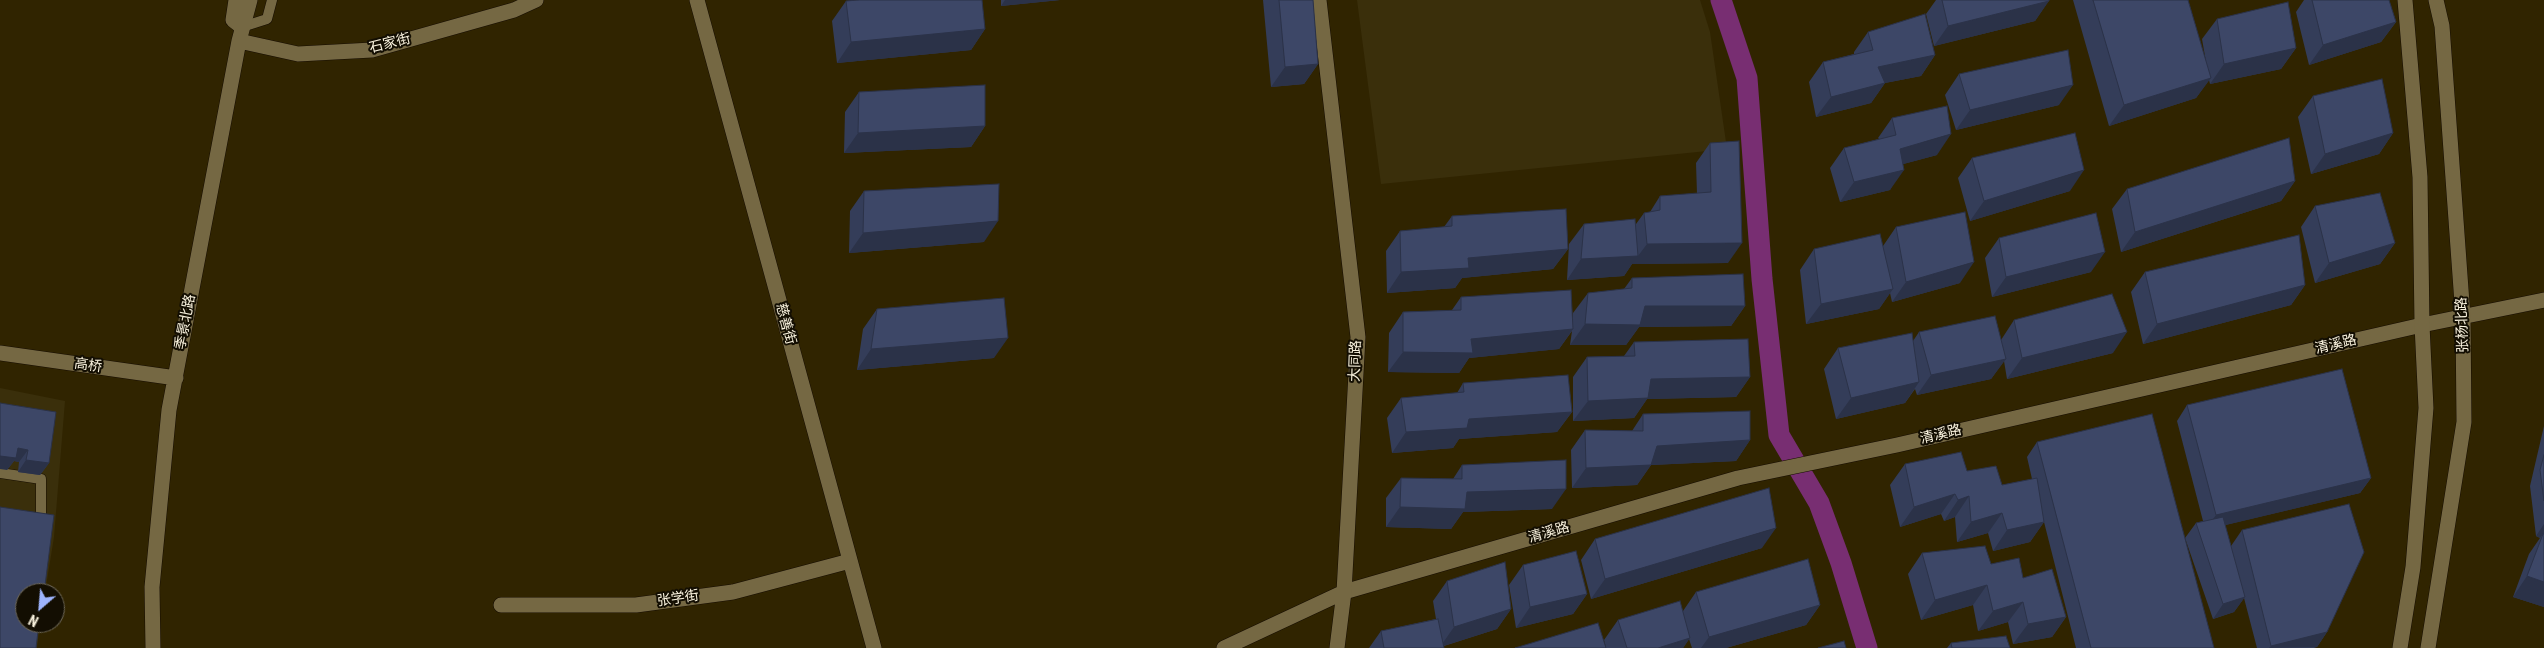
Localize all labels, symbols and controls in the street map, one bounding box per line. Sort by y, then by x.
street label: 石家街 [368,31,412,57]
street label: 季景北路 [172,293,200,351]
street label: 张杨北路 [2454,297,2472,353]
street label: 慈善街 [771,302,799,346]
street label: 清溪路 [2314,332,2358,358]
street label: 大同路 [1347,340,1365,382]
street label: 高桥 [73,356,103,376]
street label: 清溪路 [1919,422,1963,448]
street label: 清溪路 [1526,519,1572,547]
north arrow [15,583,65,633]
street label: 张学街 [656,588,700,610]
text: N [26,611,41,630]

